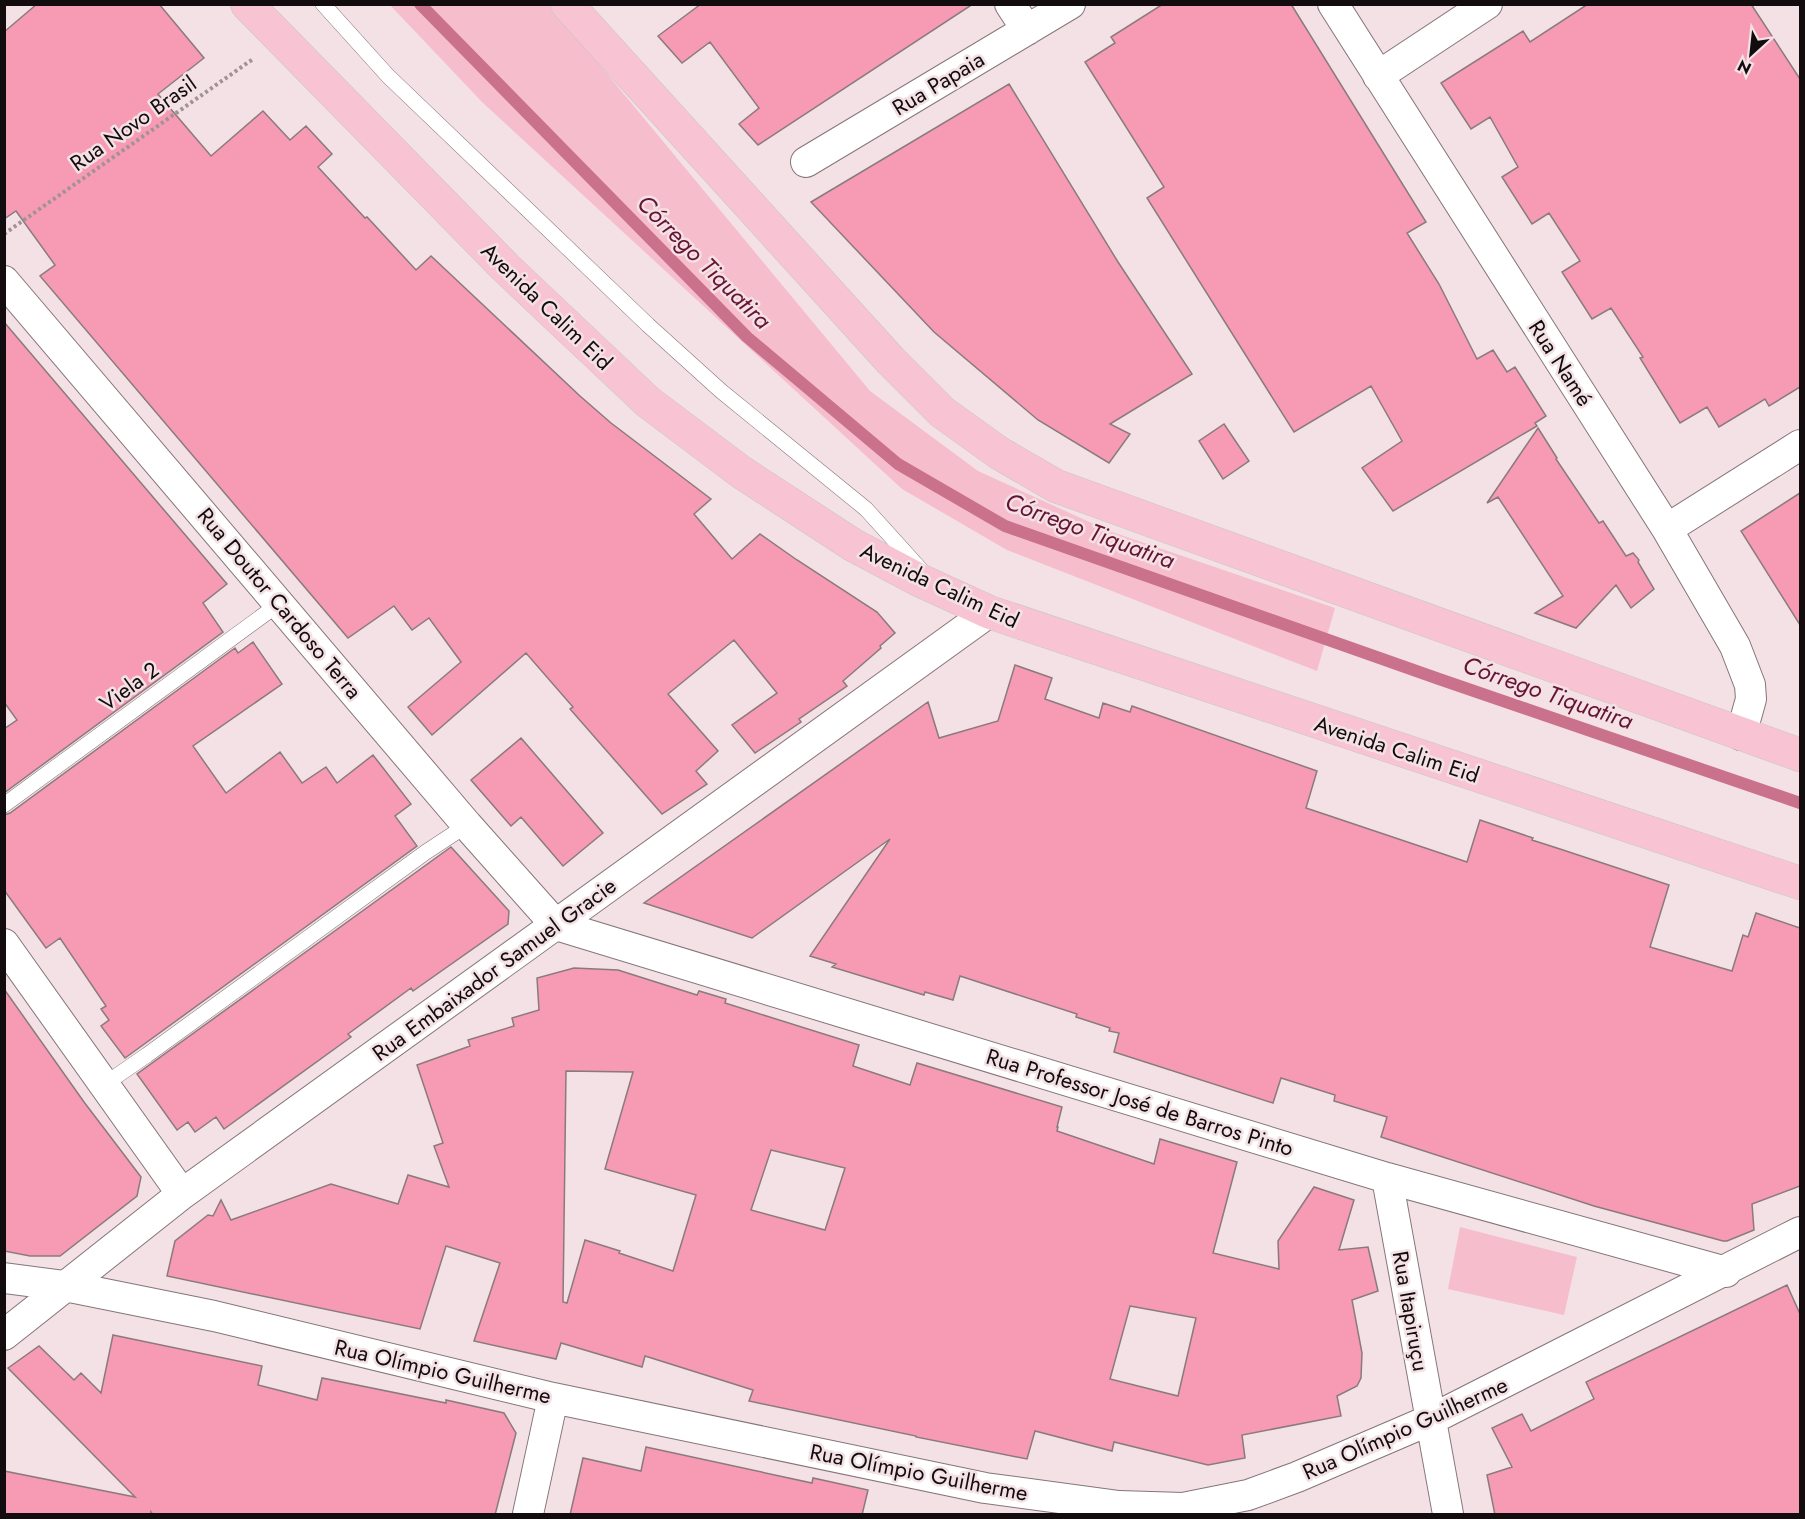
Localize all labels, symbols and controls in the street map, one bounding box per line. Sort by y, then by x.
north arrow [1721,24,1781,84]
street label: Rua Papaia [886,43,990,123]
text: N [1734,54,1755,80]
street label: Rua Novo Brasil [63,68,203,178]
water label: Córrego Tiquatira [629,186,780,337]
street label: Avenida Calim Eid [474,235,620,377]
street label: Rua Namé [1521,314,1601,412]
water label: Córrego Tiquatira [1001,484,1180,577]
street label: Rua Doutor Cardoso Terra [190,500,370,706]
street label: Avenida Calim Eid [855,534,1025,636]
water label: Córrego Tiquatira [1458,647,1638,738]
street label: Viela 2 [93,654,165,718]
street label: Avenida Calim Eid [1310,707,1484,791]
street label: Rua Embaixador Samuel Gracie [365,869,623,1069]
street label: Rua Professor José de Barros Pinto [982,1040,1298,1164]
street label: Rua Itapiruçu [1385,1248,1437,1374]
street label: Rua Olímpio Guilherme [331,1330,555,1412]
street label: Rua Olímpio Guilherme [1297,1368,1513,1488]
street label: Rua Olímpio Guilherme [807,1435,1031,1509]

